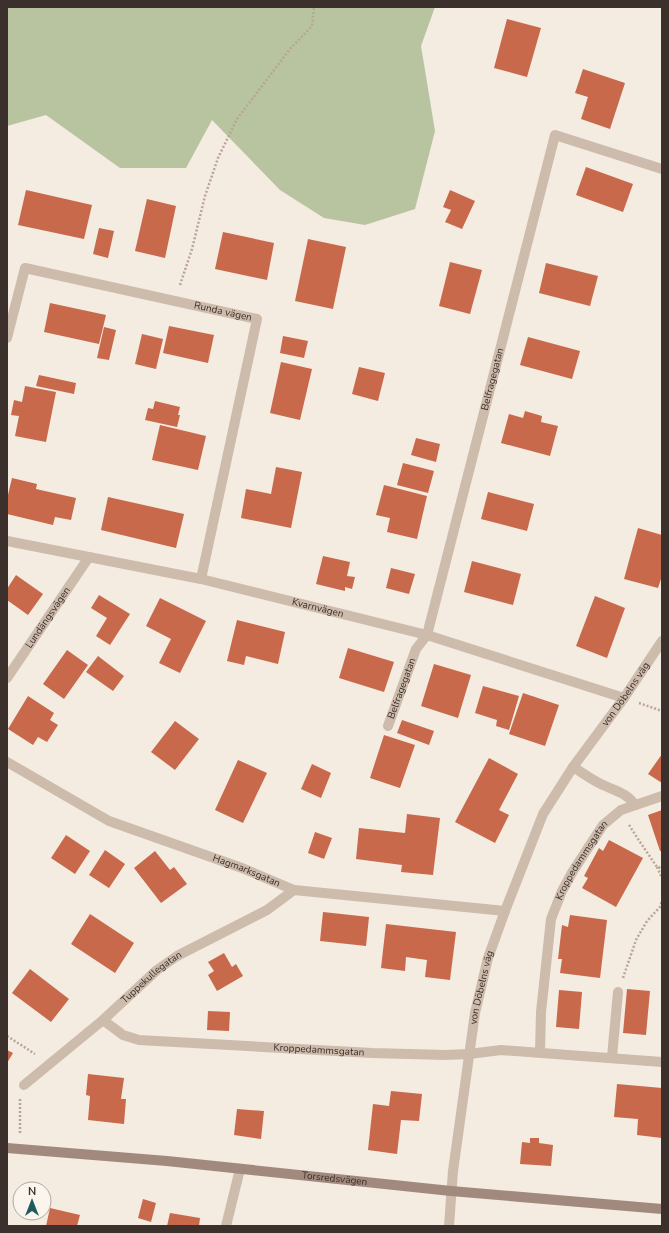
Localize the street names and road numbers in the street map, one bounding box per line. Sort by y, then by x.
street label: Runda vägen [193,298,253,325]
street label: Belfragegatan [478,346,507,412]
street label: Lundängsvägen [22,584,74,651]
street label: Kvarnvägen [290,595,345,621]
street label: Belfragegatan [384,656,419,721]
street label: von Döbelns väg [598,659,653,729]
street label: Kroppedammsgatan [552,817,611,902]
street label: Hagmarksgatan [211,851,282,890]
street label: Tuppekullegatan [118,948,184,1007]
street label: von Döbelns väg [467,948,497,1025]
street label: Kroppedammsgatan [273,1041,365,1060]
street label: Torsredsvägen [301,1168,368,1189]

